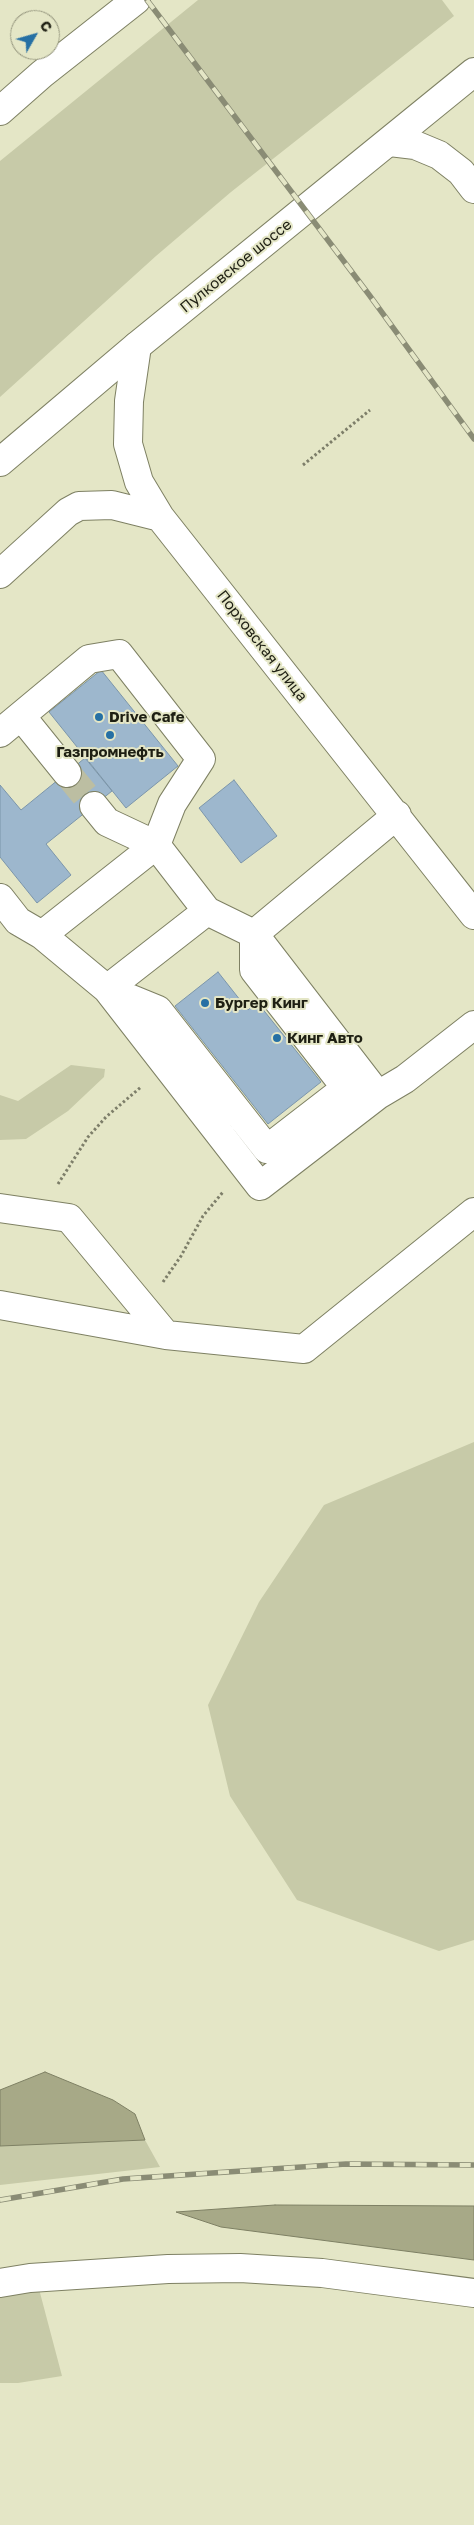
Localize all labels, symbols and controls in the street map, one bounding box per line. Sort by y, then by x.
north arrow [10,10,60,60]
text: С [37,17,56,35]
street label: Пулковское шоссе [177,216,295,316]
street label: Порховская улица [213,587,311,705]
place label: Drive Cafe [109,708,185,726]
marker: Drive Cafe [93,711,105,723]
marker: Газпромнефть [104,729,116,741]
place label: Газпромнефть [56,743,164,761]
place label: Бургер Кинг [215,994,308,1012]
marker: Бургер Кинг [199,997,211,1009]
place label: Кинг Авто [287,1029,363,1047]
marker: Кинг Авто [271,1032,283,1044]

